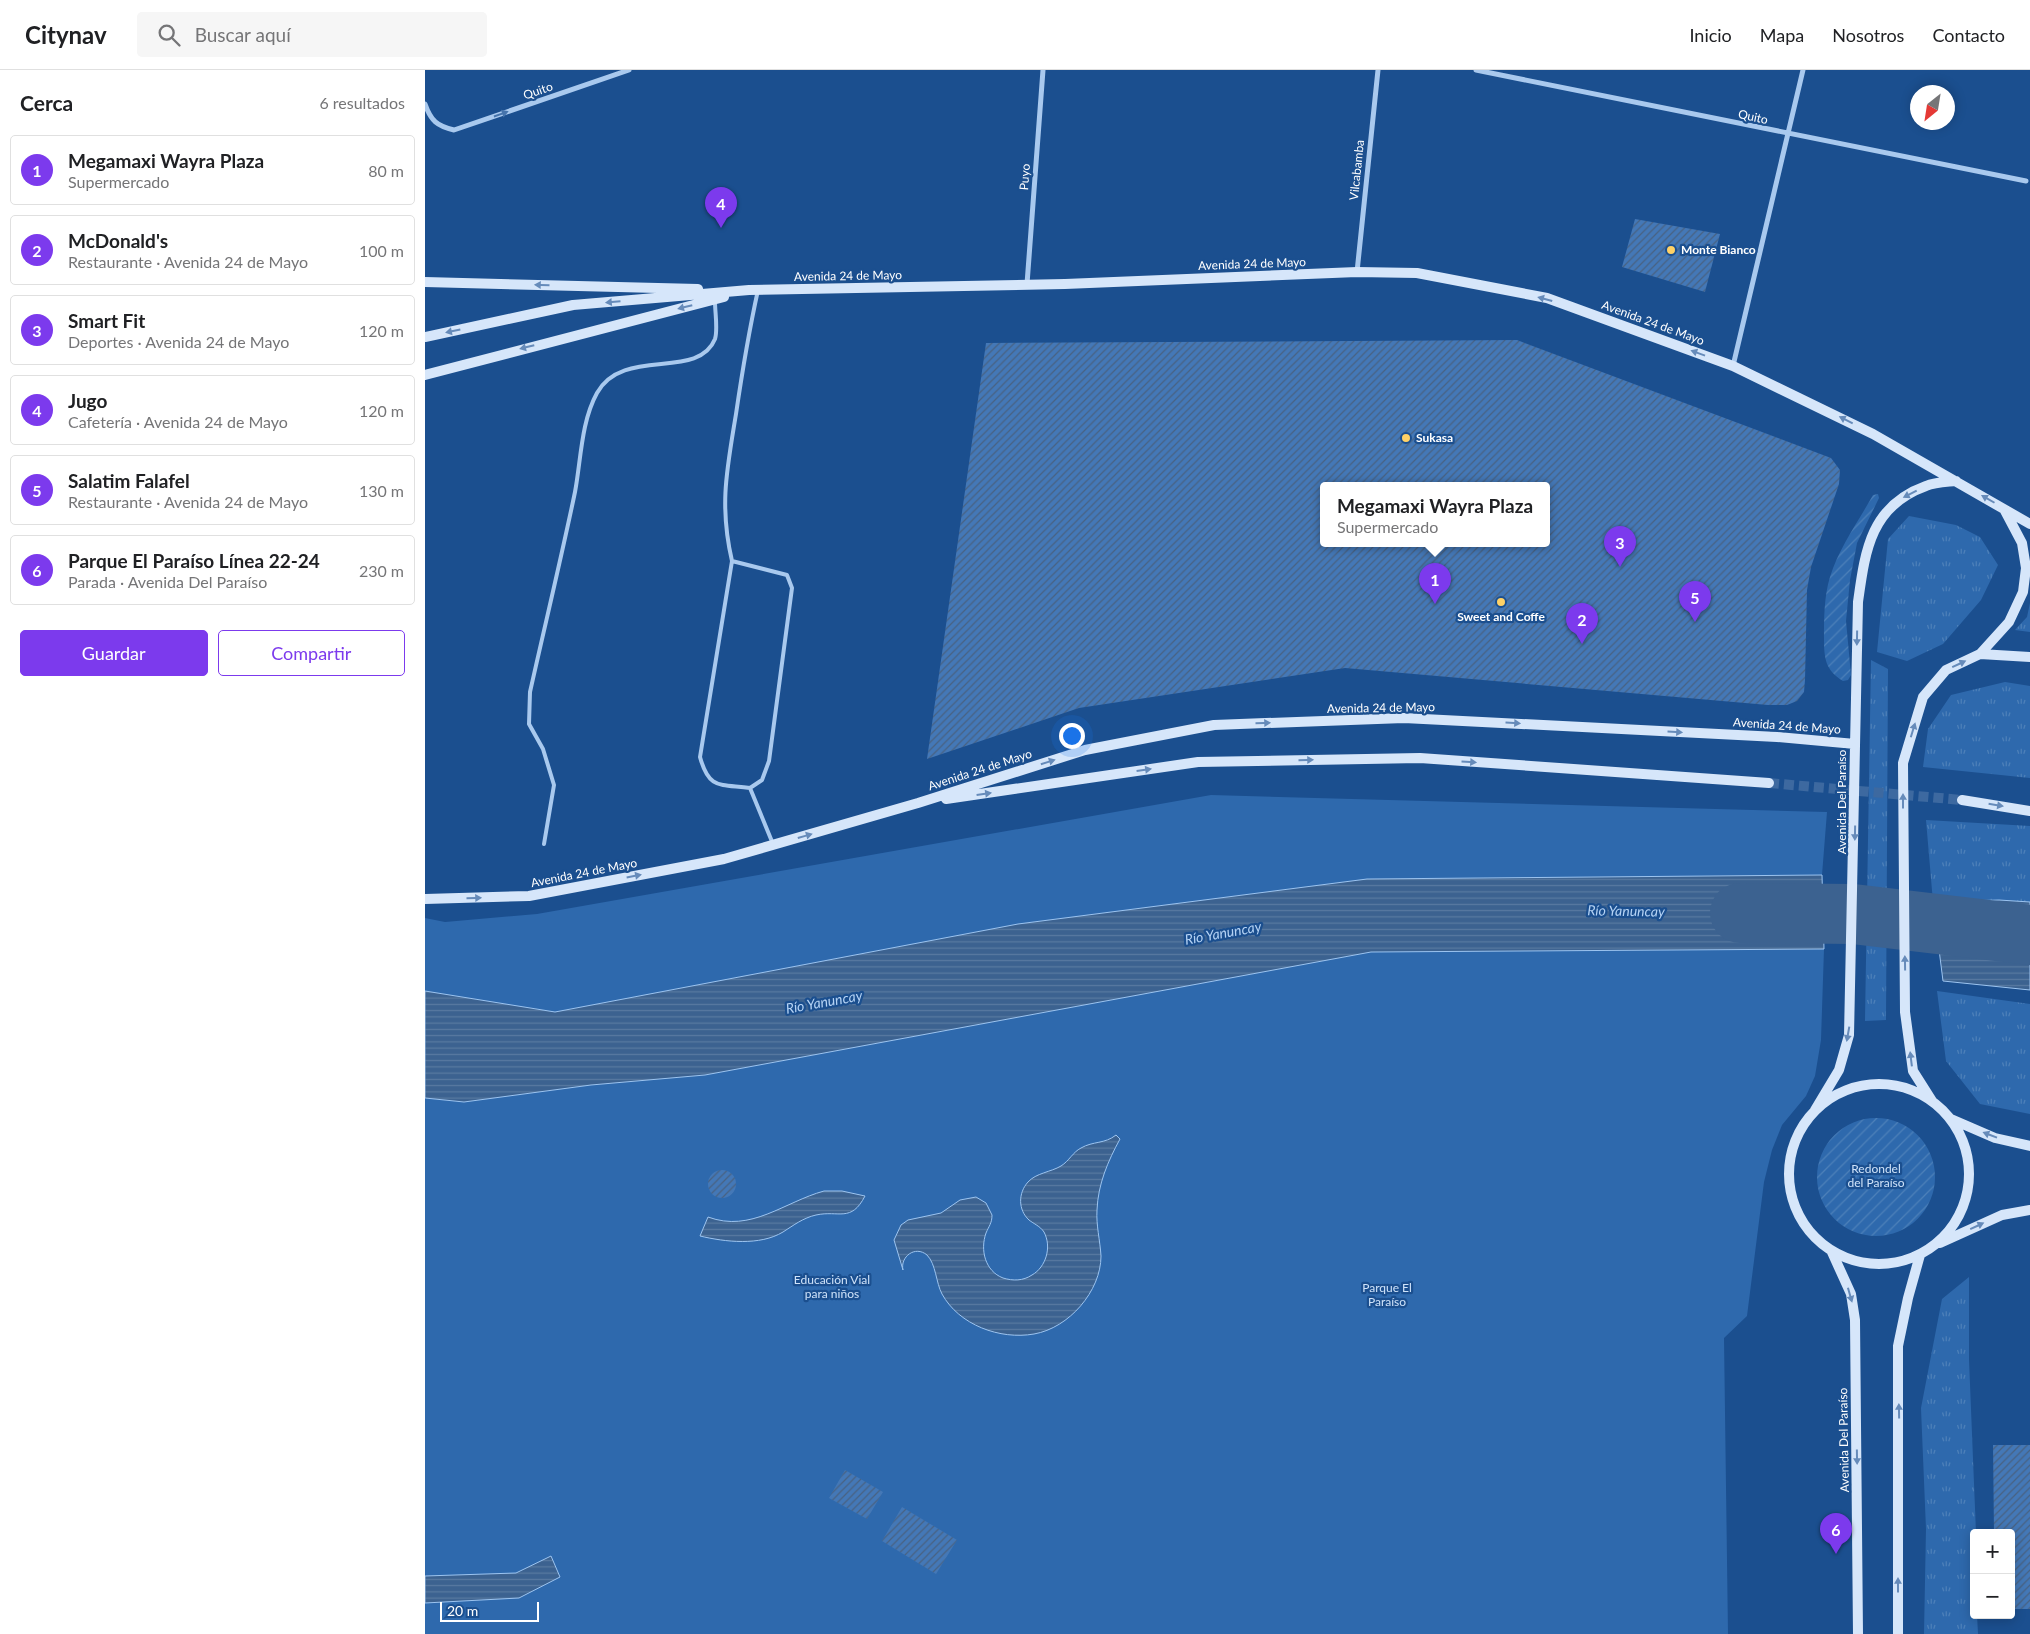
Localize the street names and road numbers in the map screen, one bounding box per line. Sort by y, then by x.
street label: Quito [521,78,555,103]
street label: Quito [1737,106,1770,127]
street label: Vilcabamba [1346,139,1367,201]
street label: Puyo [1016,163,1033,191]
street label: Avenida 24 de Mayo [1198,254,1306,273]
street label: Avenida 24 de Mayo [794,267,902,284]
street label: Avenida 24 de Mayo [1600,297,1707,348]
street label: Avenida 24 de Mayo [1327,699,1435,716]
street label: Avenida 24 de Mayo [1733,714,1842,737]
street label: Avenida 24 de Mayo [926,746,1034,793]
street label: Avenida Del Paraíso [1834,749,1849,854]
street label: Avenida 24 de Mayo [529,855,639,890]
street label: Avenida Del Paraíso [1835,1387,1852,1492]

